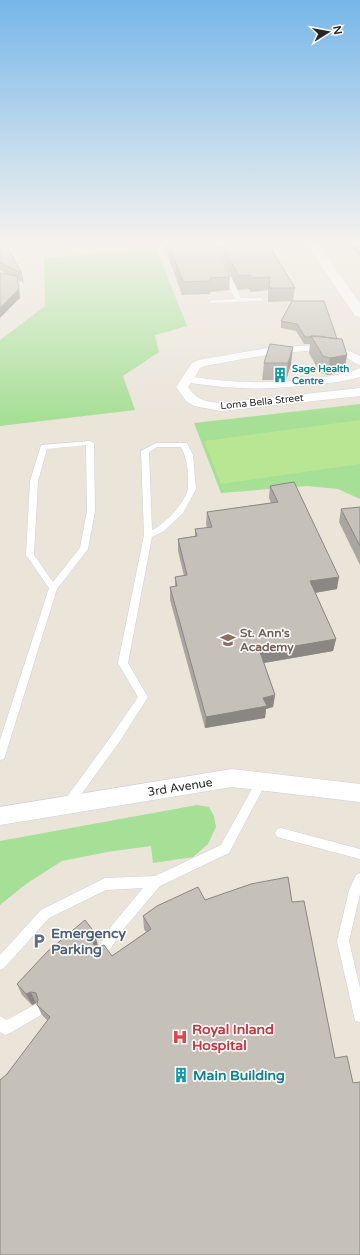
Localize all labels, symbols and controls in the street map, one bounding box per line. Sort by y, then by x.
north arrow [308,12,348,52]
text: N [330,25,345,36]
place label: Sage Health Centre [292,363,349,387]
building icon: Sage Health Centre [271,366,289,384]
street label: Loma Bella Street [220,392,304,412]
place label: St. Ann's Academy [240,626,294,655]
school or university icon: St. Ann's Academy [219,631,237,649]
street label: 3rd Avenue [147,775,214,799]
place label: Emergency Parking [51,925,127,958]
parking icon: Emergency Parking [30,932,48,950]
place label: Royal Inland Hospital [192,1021,274,1054]
hospital icon: Royal Inland Hospital [171,1028,189,1046]
building icon: Main Building [172,1066,190,1084]
place label: Main Building [193,1067,285,1084]

